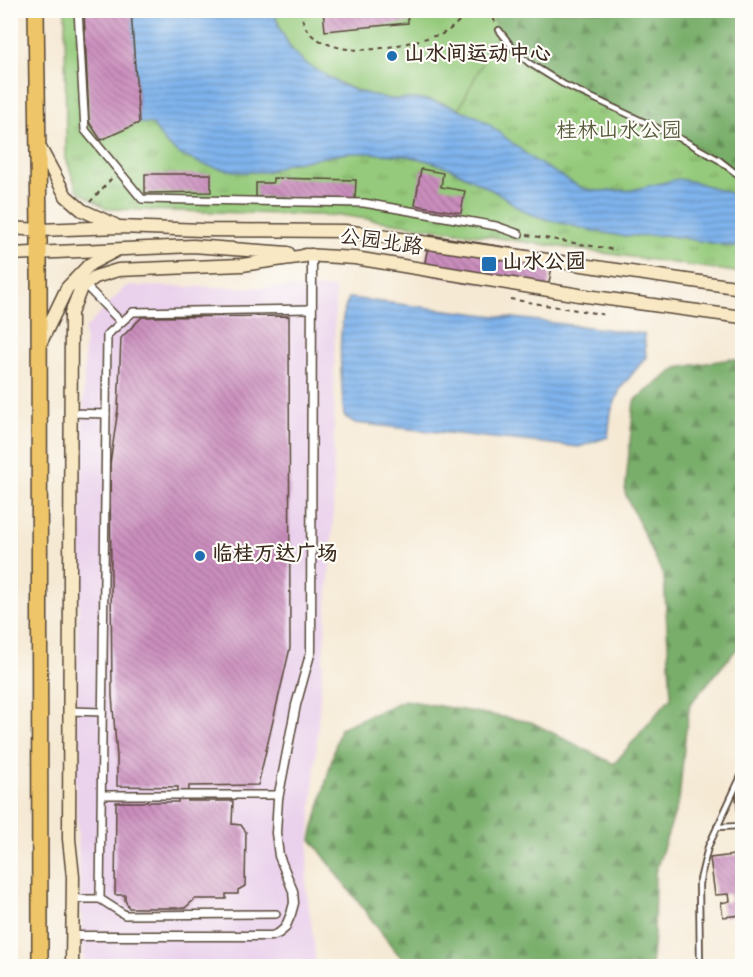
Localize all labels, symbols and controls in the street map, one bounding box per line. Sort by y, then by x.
place label: 山水间运动中心 [404,41,551,71]
marker: 山水间运动中心 [385,49,399,63]
park label: 桂林山水公园 [556,118,682,148]
street label: 公园北路 [337,223,425,265]
place label: 山水公园 [502,249,586,279]
marker: 山水公园 [480,255,498,273]
place label: 临桂万达广场 [212,541,338,571]
marker: 临桂万达广场 [193,549,207,563]

